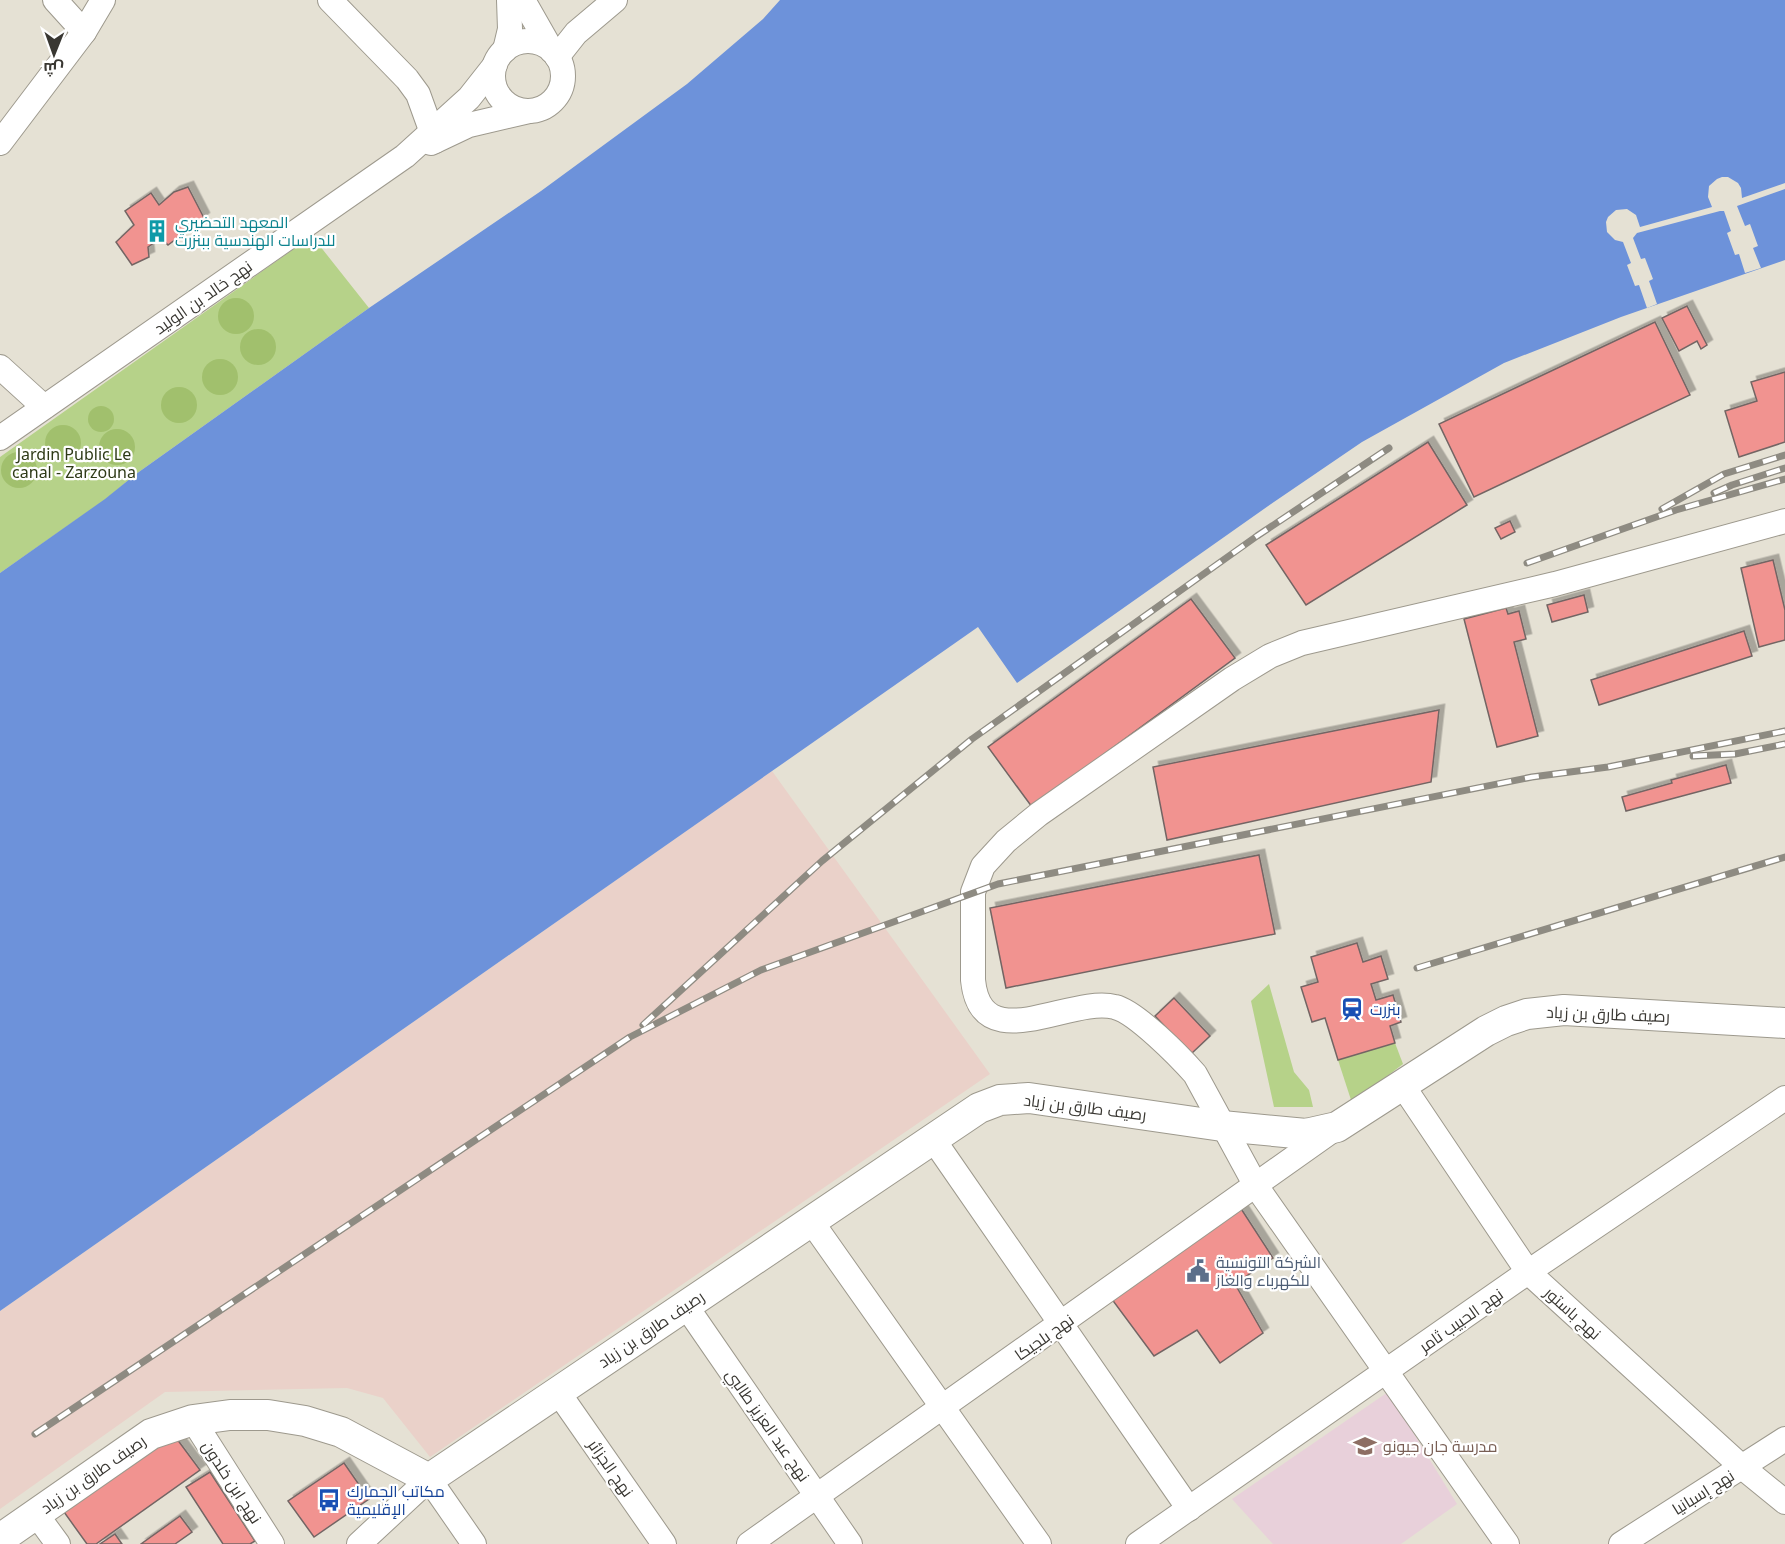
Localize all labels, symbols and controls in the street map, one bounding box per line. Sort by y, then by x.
north arrow [24,24,84,84]
text: ش [43,58,64,80]
place label: المعهد التحضيري للدراسات الهندسية ببنزرت [175,211,335,251]
building icon: المعهد التحضيري للدراسات الهندسية ببنزرت [144,218,170,244]
street label: نهج خالد بن الوليد [150,255,257,340]
park label: Jardin Public Le canal - Zarzouna [12,443,136,483]
station icon: بنزرت [1339,996,1365,1022]
place label: بنزرت [1370,998,1401,1020]
street label: رصيف طارق بن زياد [1546,1001,1670,1027]
street label: رصيف طارق بن زياد [1022,1089,1148,1125]
place label: الشركة التونسية للكهرباء والغاز [1215,1251,1321,1291]
public building icon: الشركة التونسية للكهرباء والغاز [1185,1258,1211,1284]
street label: نهج باستور [1538,1281,1606,1345]
street label: نهج الحبيب ثامر [1414,1283,1508,1359]
street label: رصيف طارق بن زياد [594,1285,708,1373]
street label: نهج بلجيكا [1010,1309,1079,1366]
street label: نهج عبد العزيز طالبي [718,1364,815,1487]
street label: رصيف طارق بن زياد [36,1430,150,1518]
school or university icon: مدرسة جان جيونو [1352,1433,1378,1459]
street label: نهج الجزائر [582,1434,639,1502]
place label: مدرسة جان جيونو [1383,1435,1497,1457]
street label: نهج ابن خلدون [196,1436,267,1528]
street label: نهج إسبانيا [1668,1464,1739,1521]
place label: مكاتب الجمارك الإقليمية [347,1480,445,1520]
bus stop icon: مكاتب الجمارك الإقليمية [316,1487,342,1513]

